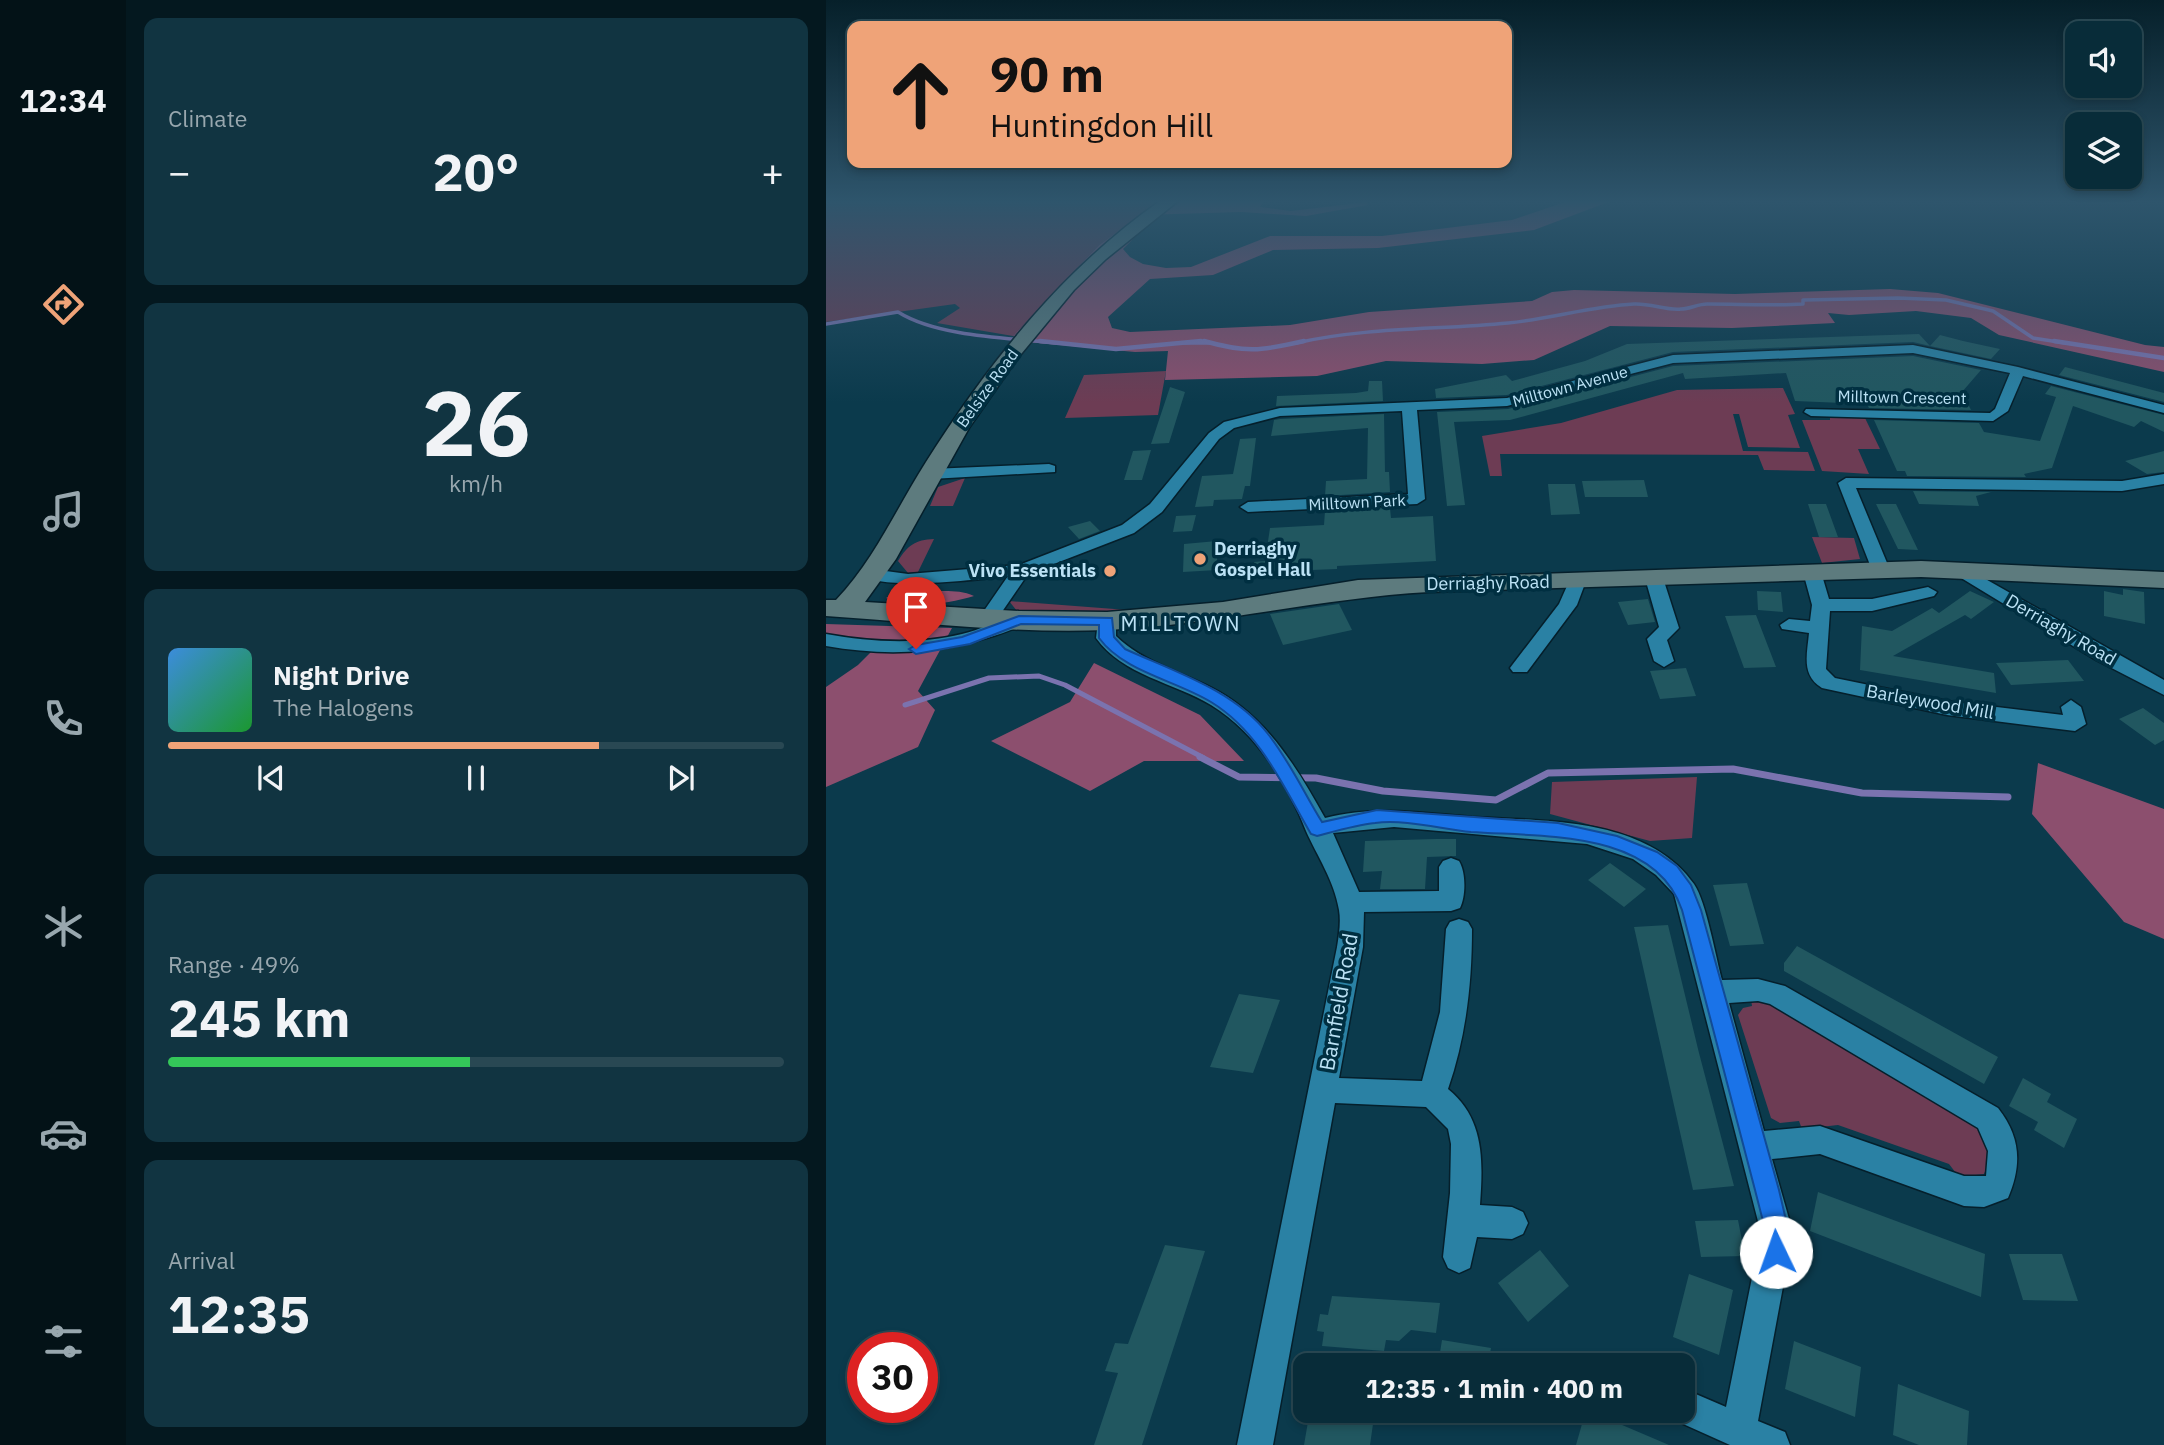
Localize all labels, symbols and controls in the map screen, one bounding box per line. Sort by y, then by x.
map controls [2065,21,2142,189]
button: sound [2065,21,2142,98]
text: 90 m [990,42,1104,105]
icon: ahead [875,49,966,140]
text: 12:34 [19,79,107,121]
text: Climate [168,103,247,133]
text: Huntingdon Hill [990,104,1213,146]
button: layers [2065,112,2142,189]
text: 20° [433,138,519,205]
text: − [168,147,191,196]
text: + [761,147,784,196]
icon: directions [39,280,88,329]
street label: Belsize Road [952,345,1022,431]
street label: Milltown Avenue [1510,361,1630,411]
text: 26 [421,363,531,481]
street label: Milltown Crescent [1837,386,1967,408]
text: km/h [449,468,503,498]
icon: music [39,487,88,536]
street label: Milltown Park [1308,489,1407,515]
place label: Derriaghy Gospel Hall [1214,537,1312,581]
marker: Derriaghy Gospel Hall [1192,551,1208,567]
place label: Vivo Essentials [969,559,1096,582]
marker: Vivo Essentials [1102,563,1118,579]
street label: Derriaghy Road [1426,570,1550,595]
pin [886,577,946,649]
icon: arrive [897,588,935,626]
street label: Derriaghy Road [2002,589,2120,670]
district label: MILLTOWN [1120,609,1242,637]
text: Night Drive [273,658,410,692]
street label: Barleywood Mill [1865,679,1996,724]
text: The Halogens [273,692,414,722]
icon: phone [39,694,88,743]
icon: previous [252,759,290,797]
icon: pause [457,759,495,797]
icon: next [662,759,700,797]
icon: climate [39,902,88,951]
street label: Barnfield Road [1312,931,1364,1073]
text: Range · 49% [168,949,300,979]
text: 245 km [168,984,350,1051]
icon: car [39,1109,88,1158]
position arrow [1739,1215,1813,1289]
text: Arrival [168,1245,235,1275]
text: 12:35 [168,1280,310,1347]
icon: filters [39,1317,88,1366]
speed limit sign: 30 [847,1332,938,1423]
text: 12:35 · 1 min · 400 m [1365,1371,1623,1405]

